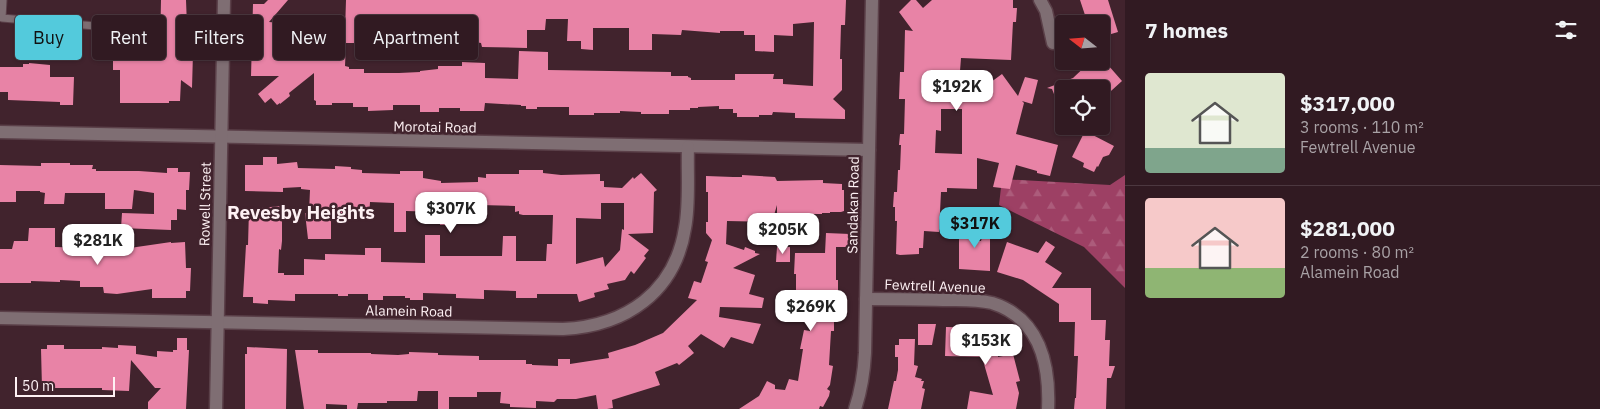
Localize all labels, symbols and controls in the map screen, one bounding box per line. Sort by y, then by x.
chip: Buy [15,15,82,60]
chip: Rent [92,15,166,60]
chip: Filters [176,15,263,60]
chip: New [273,15,345,60]
chip: Apartment [355,15,478,60]
north arrow [1055,15,1110,70]
map controls [1055,15,1110,135]
text: 7 homes [1145,16,1228,44]
icon: filters [1552,16,1580,44]
pin: $192K [922,70,992,112]
text: $192K [932,76,982,96]
button: locate [1055,80,1110,135]
text: $317,000 [1300,89,1395,117]
icon: home [1185,93,1245,153]
street label: Morotai Road [393,117,477,137]
text: 3 rooms · 110 m² [1300,117,1424,137]
text: Fewtrell Avenue [1300,137,1416,157]
street label: Sandakan Road [843,156,863,254]
street label: Rowell Street [195,162,215,246]
pin: $307K [416,192,486,234]
text: $307K [426,198,476,218]
district label: Revesby Heights [227,200,375,224]
pin: $317K [940,206,1010,249]
pin: $205K [748,212,818,255]
text: $317K [950,213,1000,233]
text: $281,000 [1300,214,1395,242]
icon: home [1185,218,1245,278]
text: $205K [758,219,808,239]
pin: $281K [63,224,133,266]
text: $281K [73,230,123,250]
text: 2 rooms · 80 m² [1300,242,1414,262]
text: Alamein Road [1300,262,1400,282]
street label: Fewtrell Avenue [884,275,986,297]
pin: $269K [776,290,846,332]
text: $269K [786,296,836,316]
street label: Alamein Road [365,301,453,321]
pin: $153K [951,324,1021,366]
text: $153K [961,330,1011,350]
scale bar [15,374,115,397]
text: 50 m [22,377,54,395]

